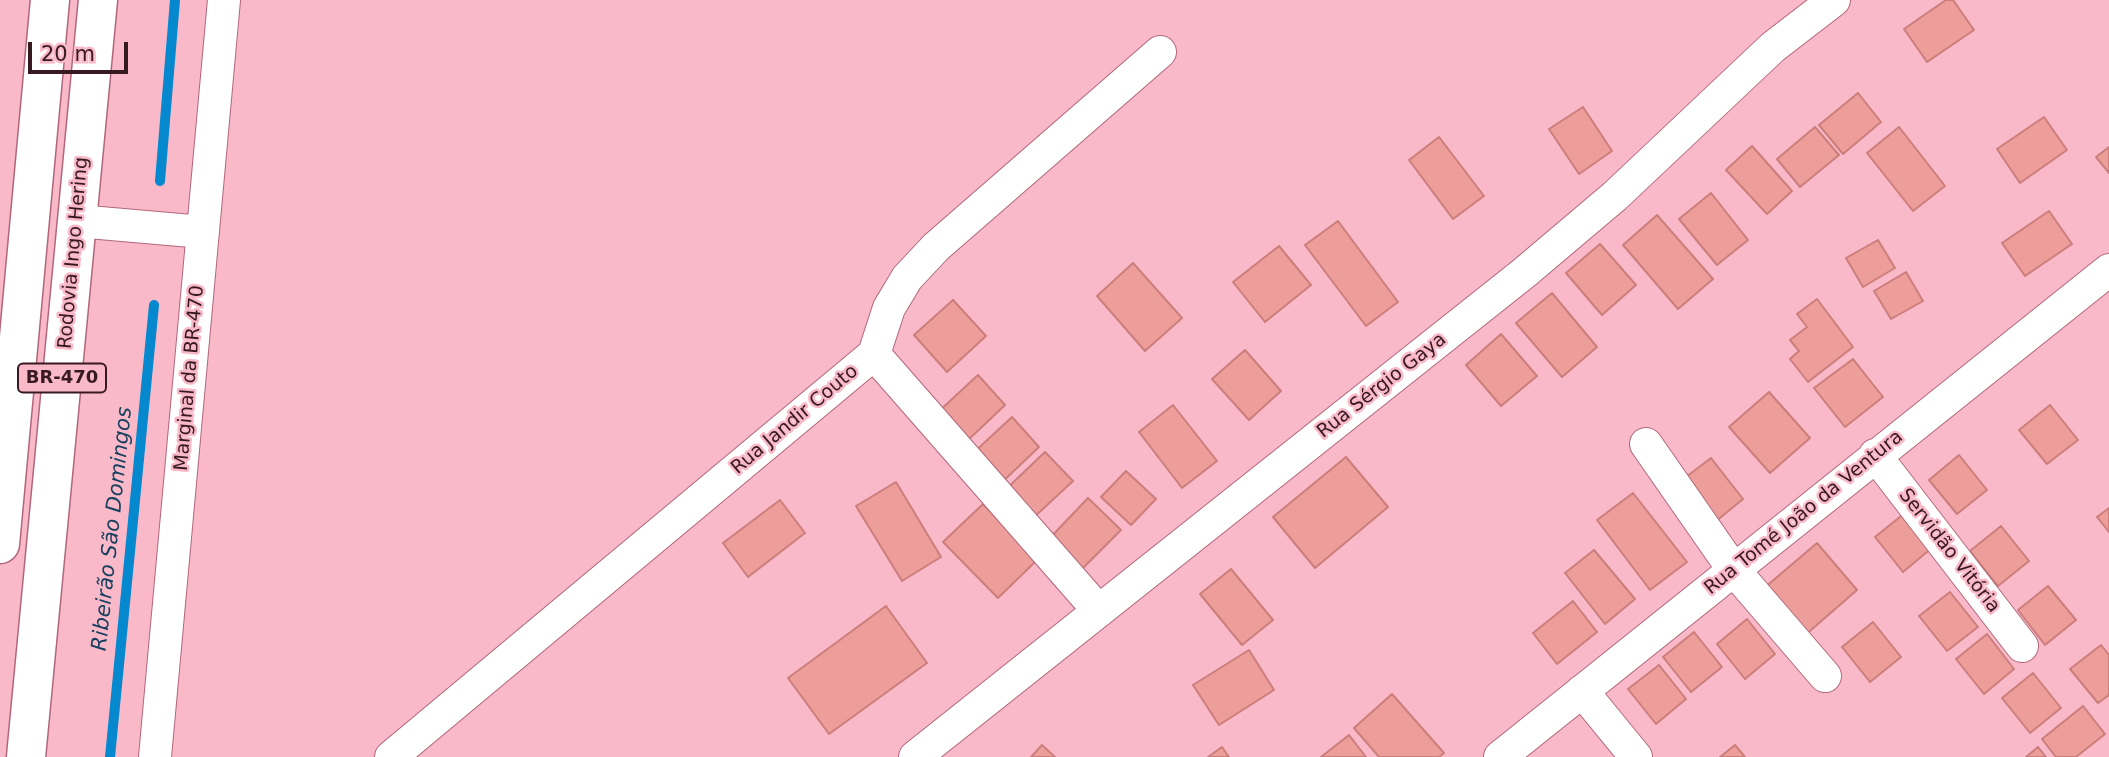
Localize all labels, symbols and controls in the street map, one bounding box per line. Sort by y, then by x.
scale bar [32,28,131,72]
text: 20 m [41,42,95,66]
street label: Rodovia Ingo Hering [54,156,94,350]
street label: Marginal da BR-470 [171,284,209,472]
street label: Rua Sérgio Gaya [1313,329,1451,443]
street label: Rua Jandir Couto [727,360,863,480]
road number: BR-470 [18,364,106,392]
water label: Ribeirão São Domingos [88,406,138,652]
street label: Rua Tomé João da Ventura [1700,426,1908,600]
street label: Servidão Vitória [1893,484,2005,618]

